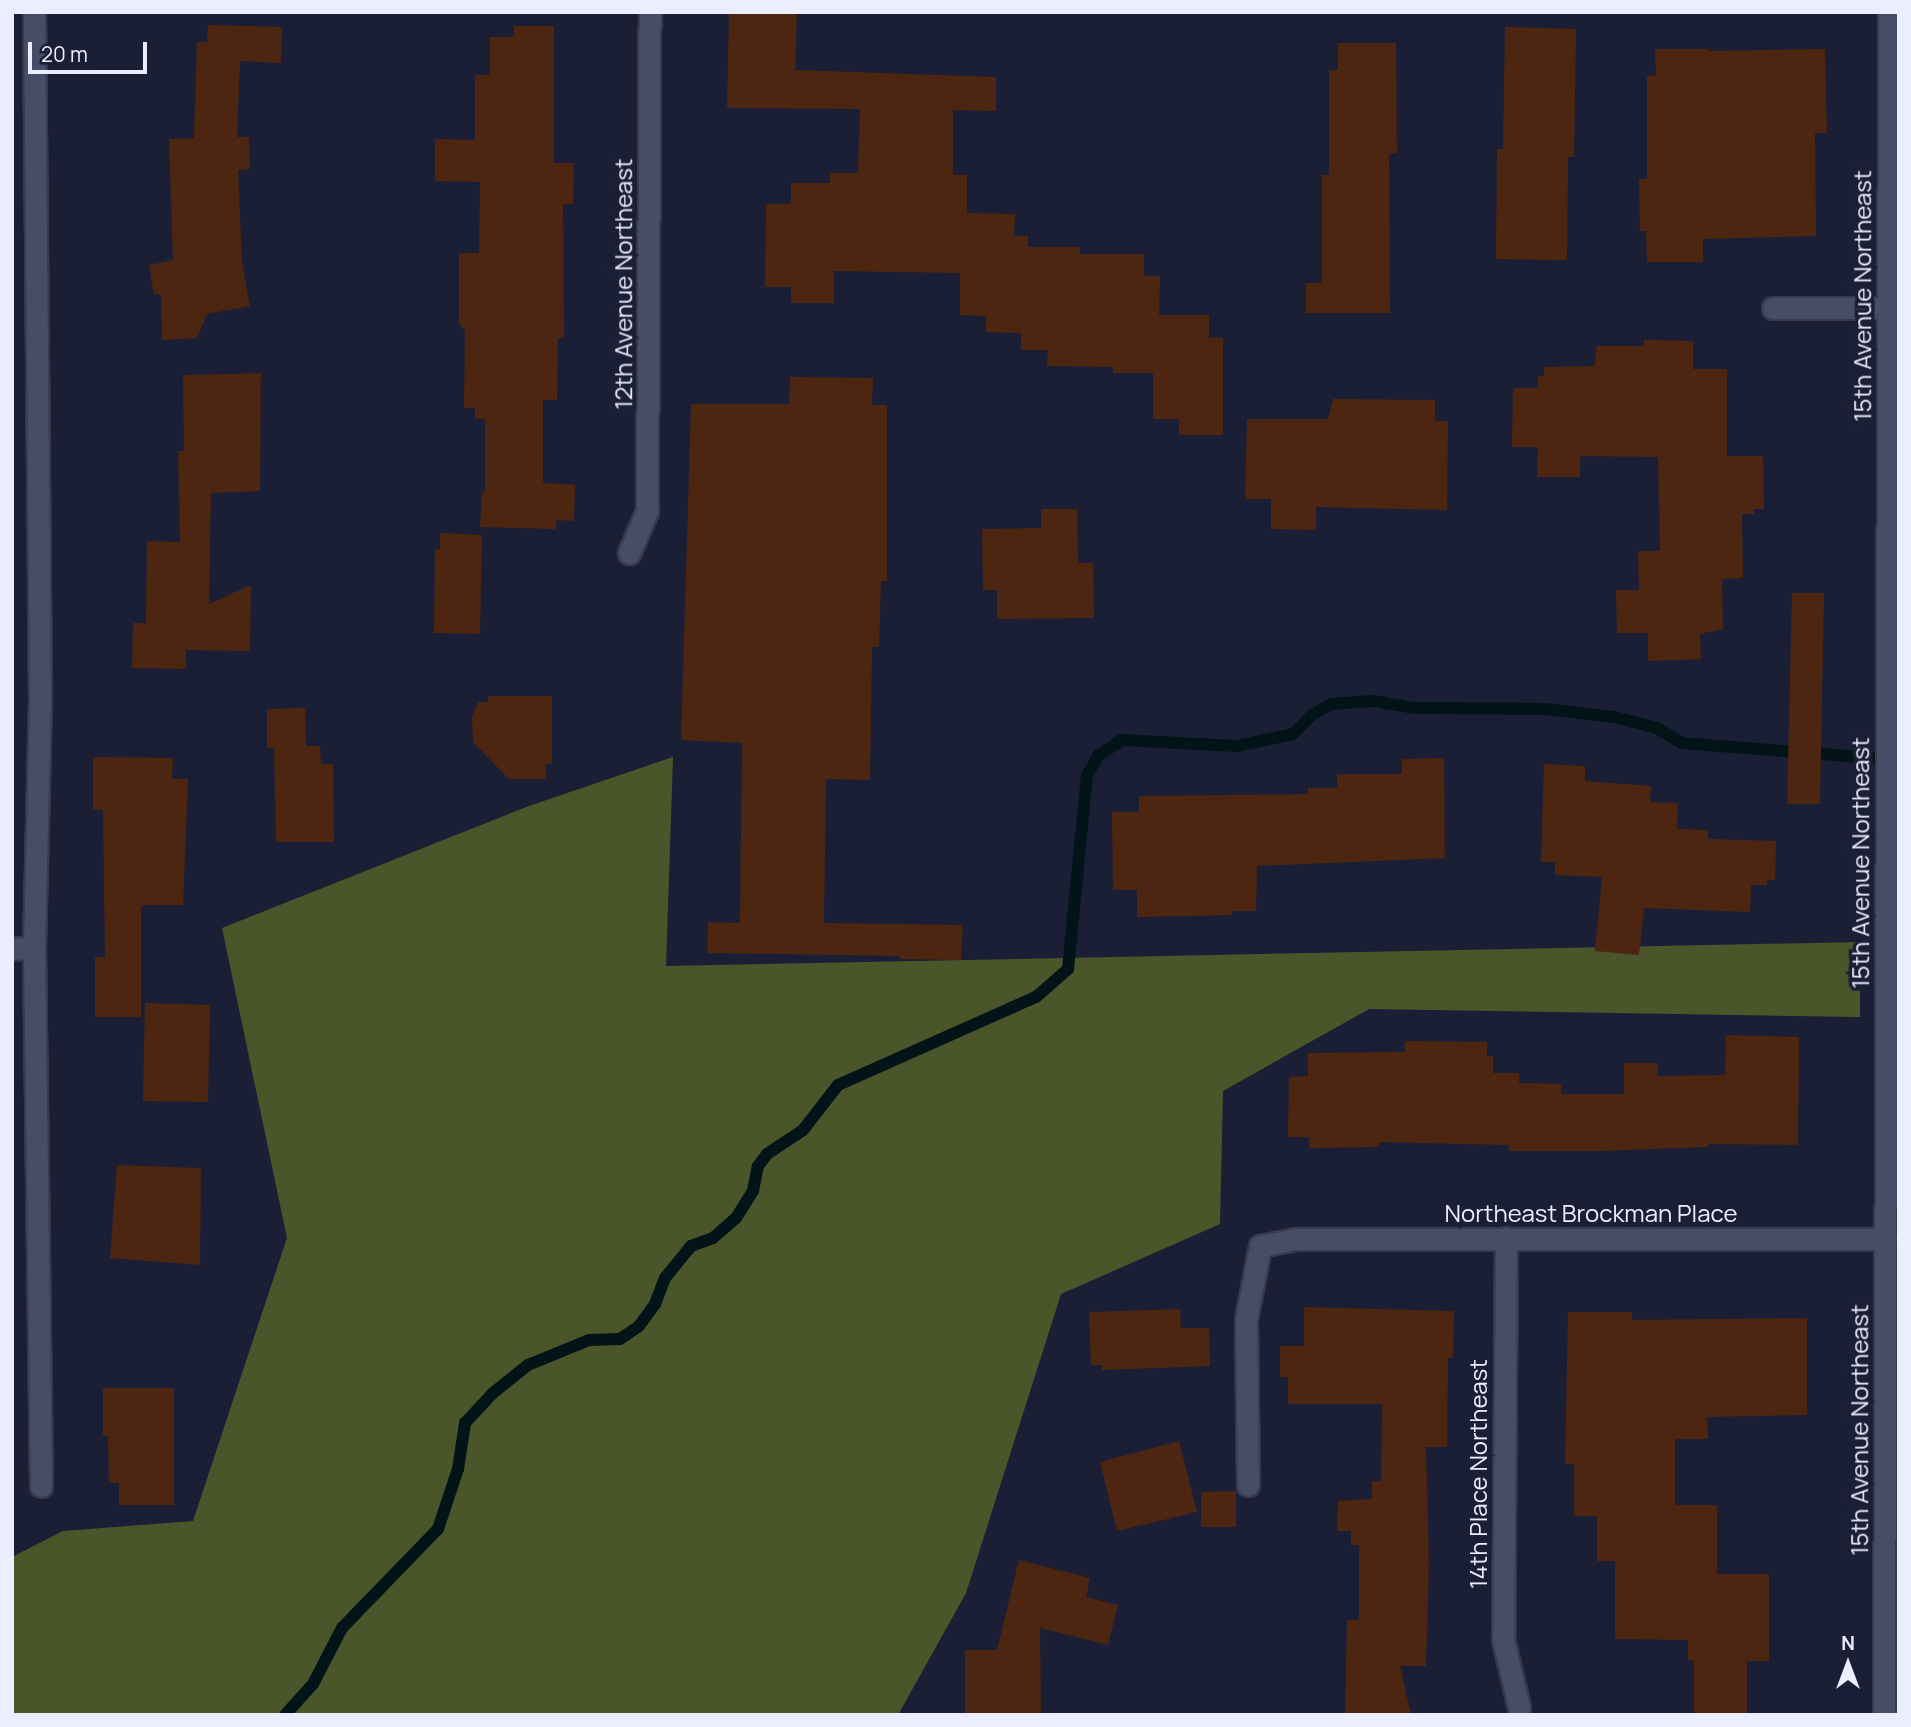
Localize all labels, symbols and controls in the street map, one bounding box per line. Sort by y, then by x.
scale bar [32,28,150,72]
text: 20 m [41,40,88,68]
street label: 12th Avenue Northeast [609,158,637,410]
street label: 15th Avenue Northeast [1848,170,1876,422]
street label: 15th Avenue Northeast [1846,737,1874,989]
street label: Northeast Brockman Place [1445,1199,1737,1227]
street label: 15th Avenue Northeast [1845,1304,1873,1556]
street label: 14th Place Northeast [1464,1359,1492,1589]
north arrow [1813,1629,1883,1699]
text: N [1841,1630,1855,1656]

